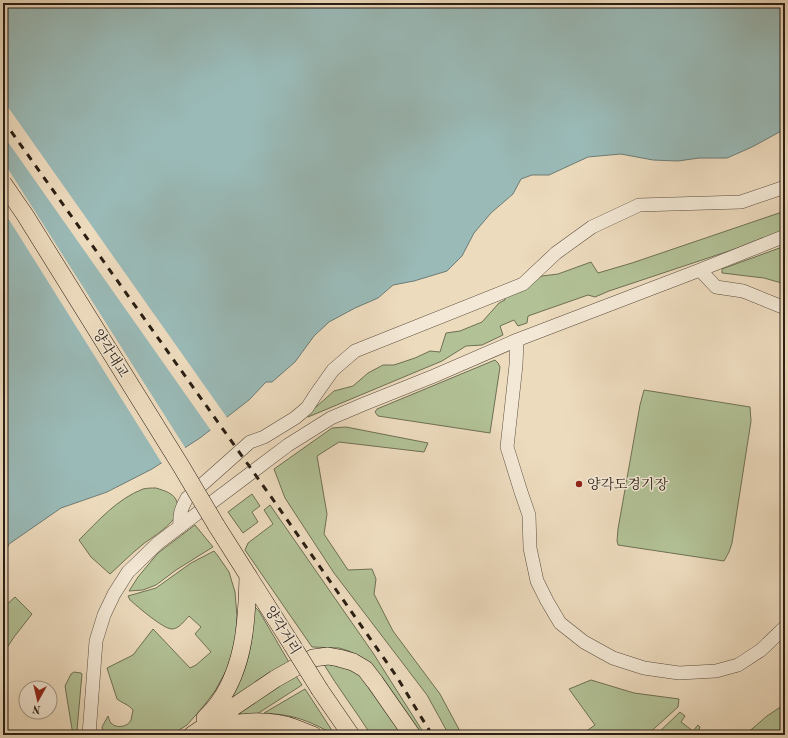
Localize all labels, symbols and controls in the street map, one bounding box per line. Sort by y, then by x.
street label: 양각대교 [90,326,132,381]
place label: 양각도경기장 [587,477,669,492]
marker: 양각도경기장 [574,479,584,489]
street label: 양각거리 [262,603,303,657]
north arrow [18,680,58,720]
text: N [31,702,42,714]

